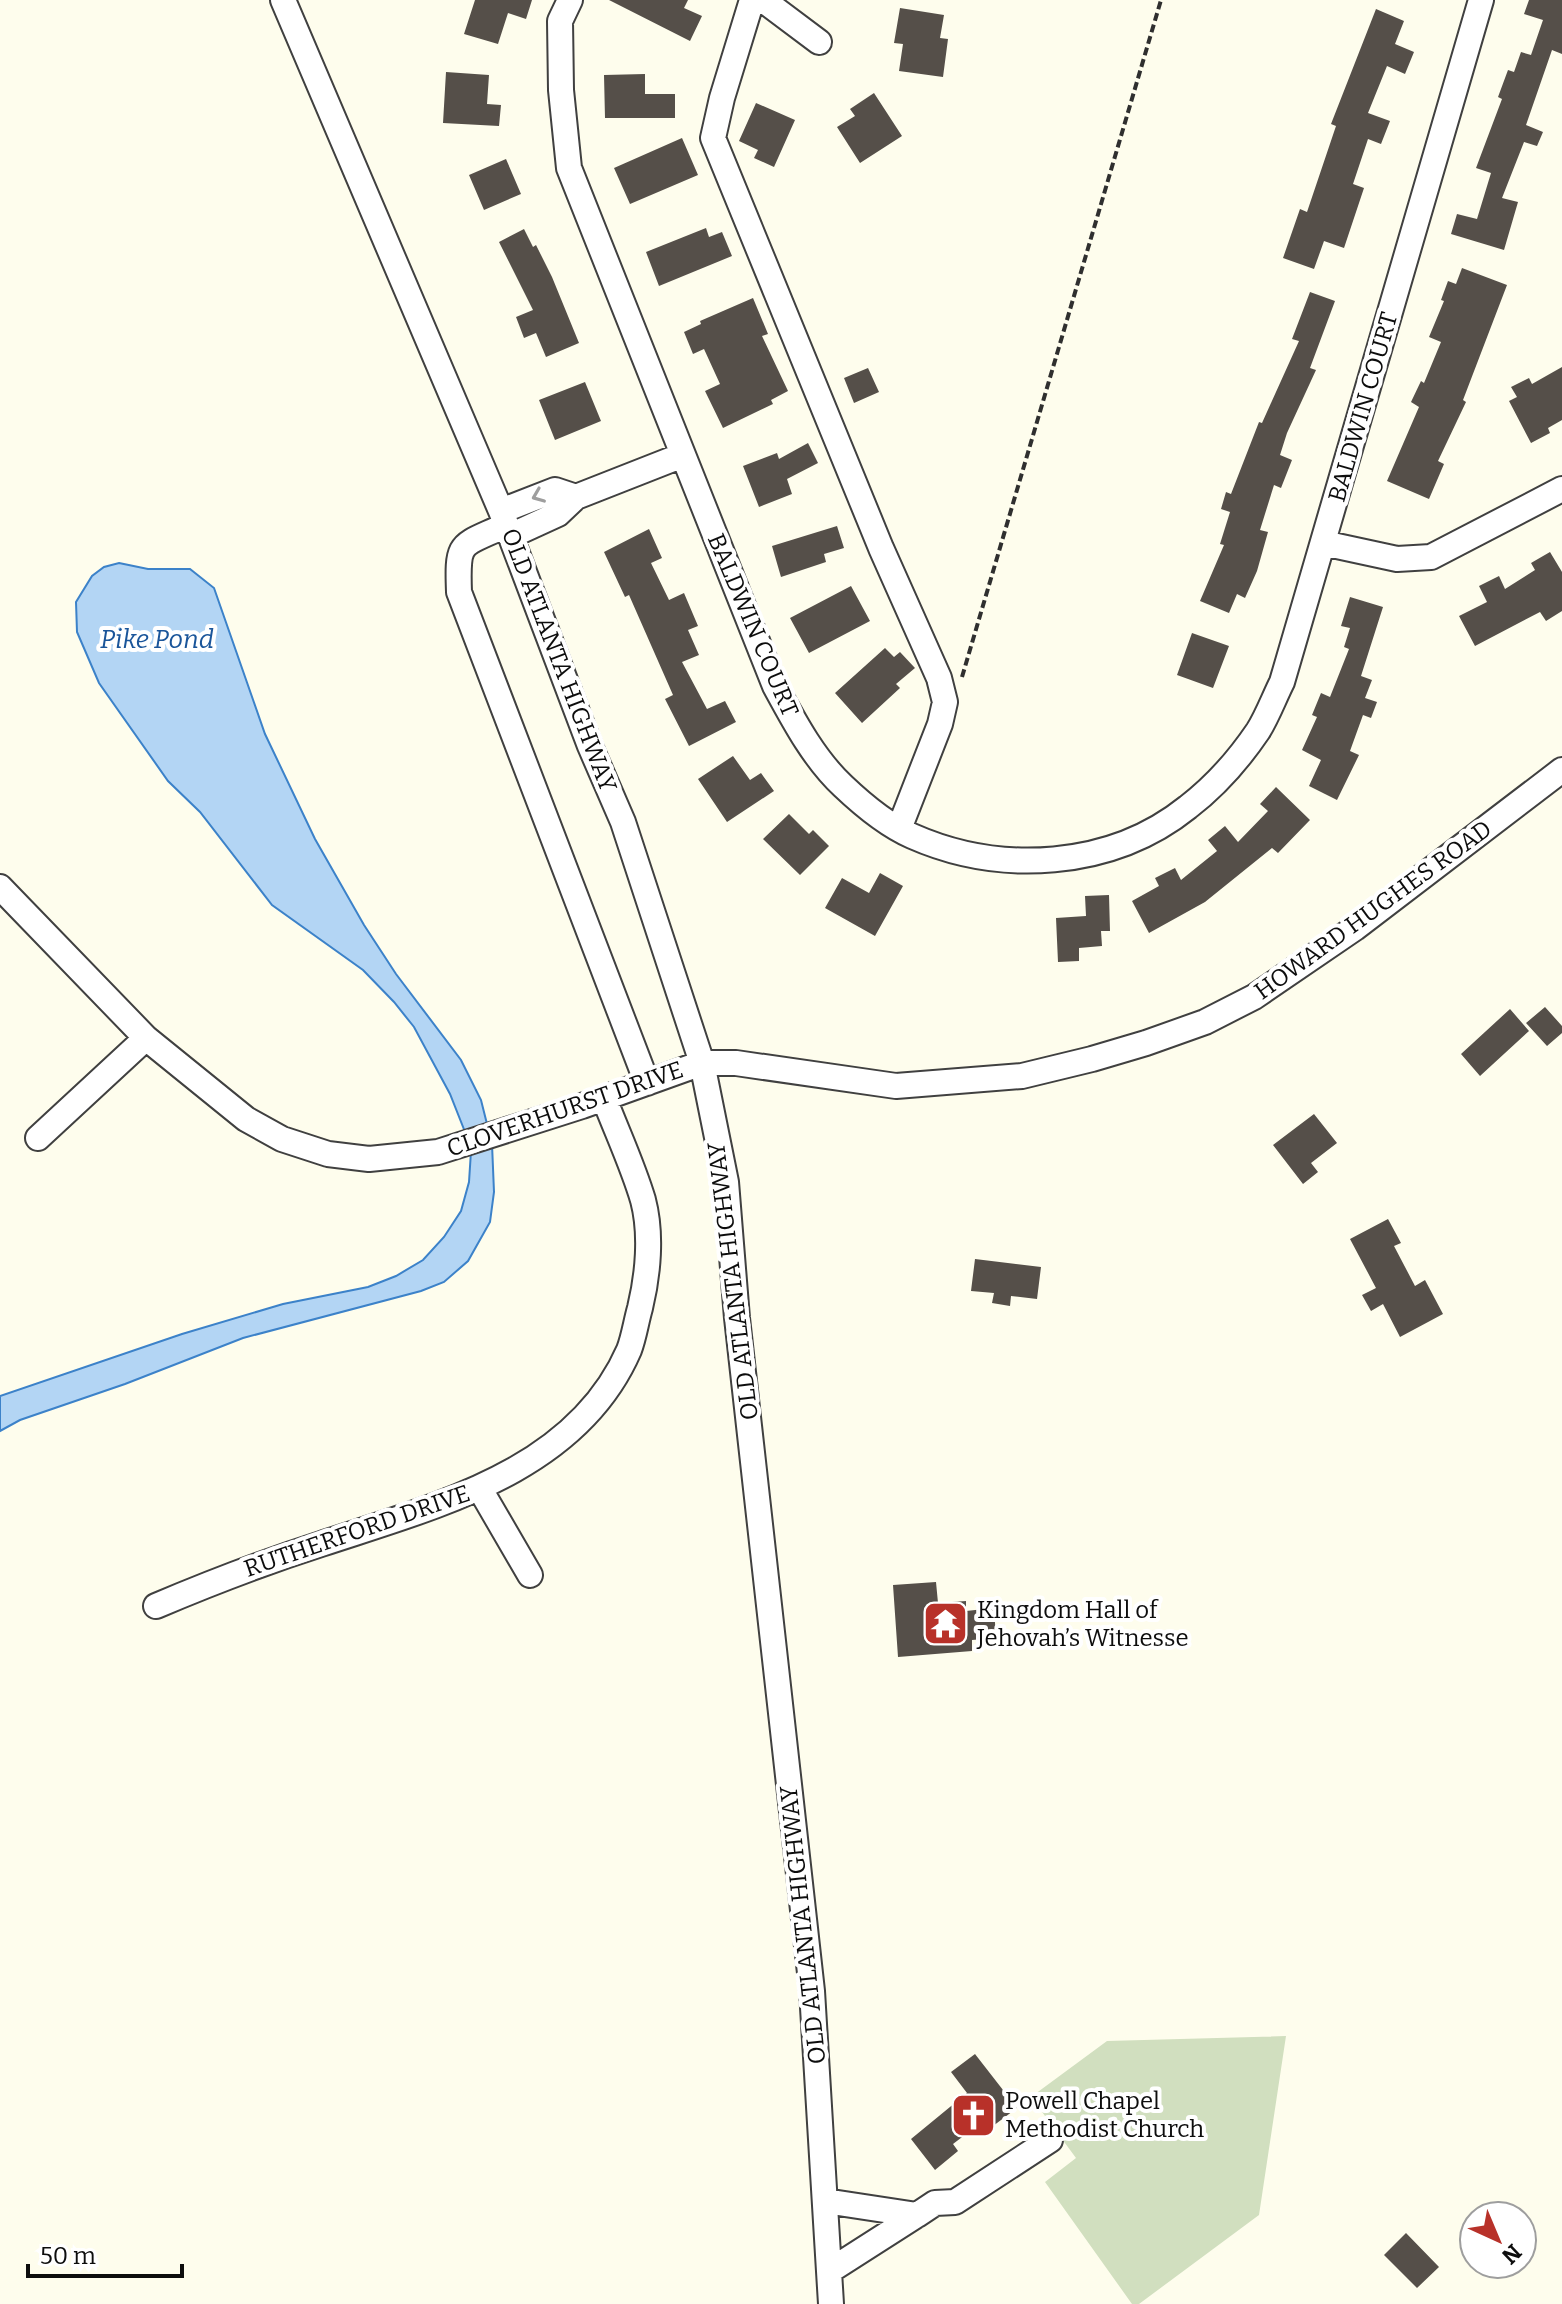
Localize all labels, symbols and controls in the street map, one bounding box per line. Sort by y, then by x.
street label: BALDWIN COURT [1323,309,1403,505]
one-way arrow [532,487,546,503]
street label: OLD ATLANTA HIGHWAY [496,524,622,796]
street label: BALDWIN COURT [702,529,804,721]
water label: Pike Pond [100,624,214,655]
street label: HOWARD HUGHES ROAD [1249,815,1497,1005]
street label: CLOVERHURST DRIVE [443,1055,687,1163]
street label: OLD ATLANTA HIGHWAY [702,1140,764,1422]
street label: RUTHERFORD DRIVE [240,1479,474,1583]
place label: Kingdom Hall of Jehovah’s Witnesse [976,1596,1189,1652]
temple icon: Kingdom Hall of Jehovah’s Witnesse [922,1600,970,1648]
street label: OLD ATLANTA HIGHWAY [774,1784,832,2066]
place label: Powell Chapel Methodist Church [1005,2087,1204,2143]
church icon: Powell Chapel Methodist Church [950,2091,998,2139]
north arrow [1458,2200,1538,2280]
scale bar [28,2228,182,2278]
text: N [1496,2238,1527,2270]
text: 50 m [40,2242,96,2270]

